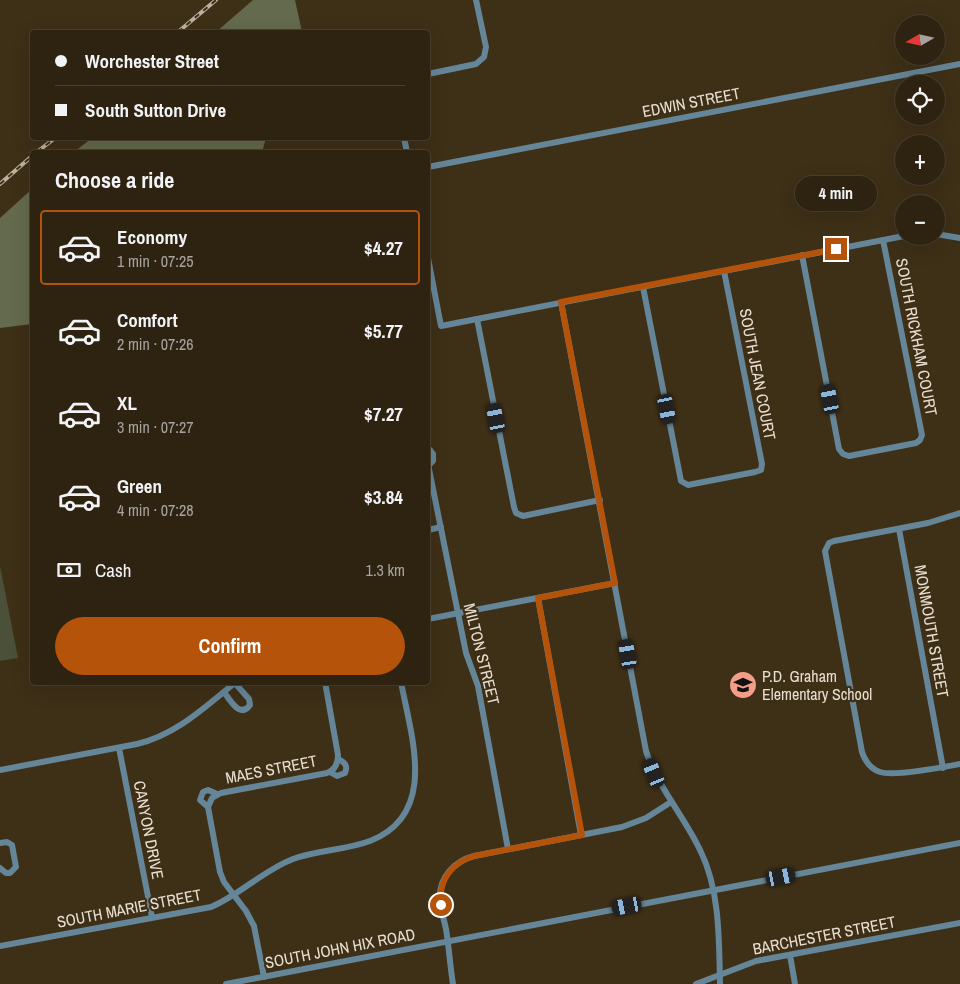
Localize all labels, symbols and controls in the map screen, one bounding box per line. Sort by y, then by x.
north arrow [895,15,945,65]
map controls [895,15,945,245]
text: Worchester Street [85,48,219,74]
button: locate [895,75,945,125]
street label: EDWIN STREET [640,82,742,122]
text: South Sutton Drive [85,97,226,123]
button: + [895,135,945,185]
text: Choose a ride [55,165,174,195]
callout: 4 min [795,176,877,212]
text: 4 min [819,182,853,204]
button: − [895,195,945,245]
text: Economy [117,224,187,250]
icon: car [57,225,102,270]
text: $4.27 [364,235,403,261]
route end [825,238,847,260]
text: 1 min · 07:25 [117,250,194,272]
street label: SOUTH RICKHAM COURT [891,256,943,418]
text: Comfort [117,307,178,333]
street label: SOUTH JEAN COURT [734,307,782,441]
icon: car [57,308,102,353]
text: $5.77 [364,318,403,344]
text: 2 min · 07:26 [117,333,194,355]
car [819,383,840,415]
text: XL [117,390,137,416]
icon: car [57,391,102,436]
car [656,393,677,425]
text: $7.27 [364,401,403,427]
car [485,402,506,434]
text: 3 min · 07:27 [117,416,194,438]
text: Green [117,473,162,499]
icon: car [57,474,102,519]
text: $3.84 [364,484,403,510]
text: 4 min · 07:28 [117,499,194,521]
icon: cash [55,556,83,584]
text: Cash [95,557,131,583]
text: 1.3 km [366,559,405,581]
street label: MONMOUTH STREET [910,563,954,699]
street label: MILTON STREET [459,601,505,707]
button: Confirm [55,617,405,675]
car [618,638,637,670]
place label: P.D. Graham Elementary School [762,665,872,705]
school or university icon: P.D. Graham Elementary School [728,670,758,700]
street label: MAES STREET [223,749,319,789]
car [641,756,666,790]
street label: CANYON DRIVE [129,779,169,881]
car [764,867,797,887]
street label: SOUTH MARIE STREET [55,883,203,933]
route start [430,894,452,916]
car [610,896,643,916]
street label: BARCHESTER STREET [751,910,897,960]
street label: SOUTH JOHN HIX ROAD [263,923,417,973]

